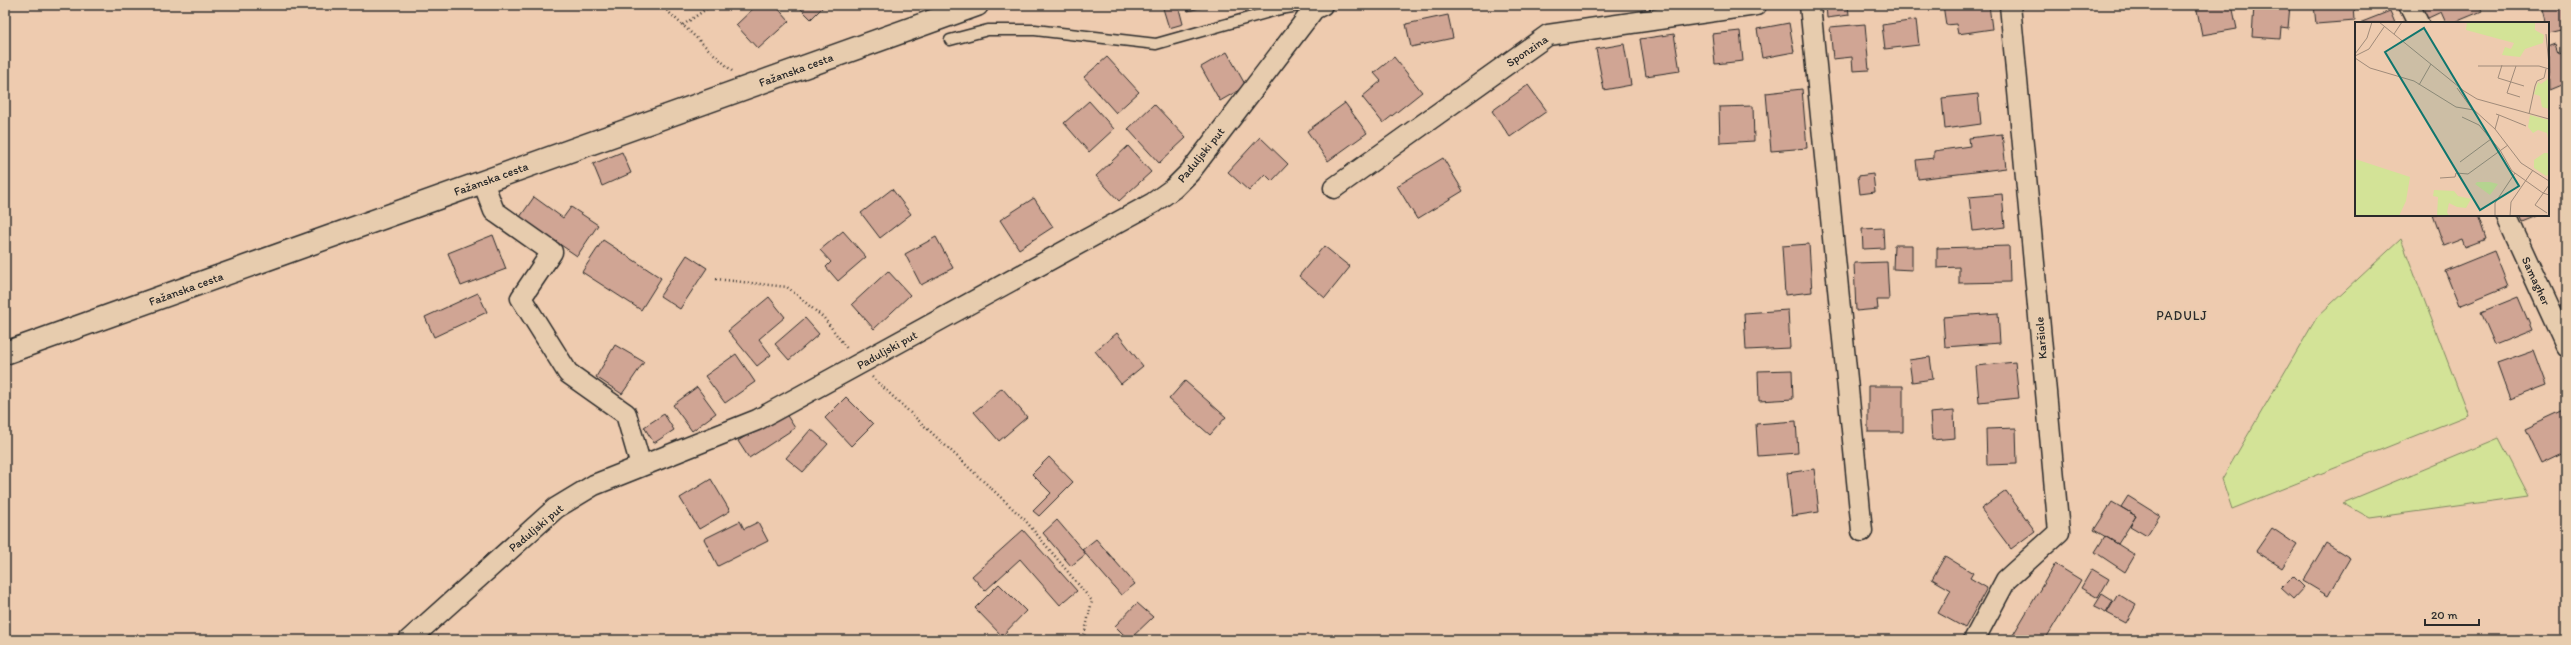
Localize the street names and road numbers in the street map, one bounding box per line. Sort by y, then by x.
street label: Sponzina [1503,32,1551,70]
street label: Fažanska cesta [757,50,835,90]
street label: Paduljski put [1174,124,1228,185]
street label: Fažanska cesta [452,159,530,199]
street label: Samagher [2519,254,2553,308]
street label: Fažanska cesta [147,269,225,309]
street label: Karšiole [2032,316,2050,360]
street label: Paduljski put [854,327,920,372]
street label: Paduljski put [506,501,567,555]

